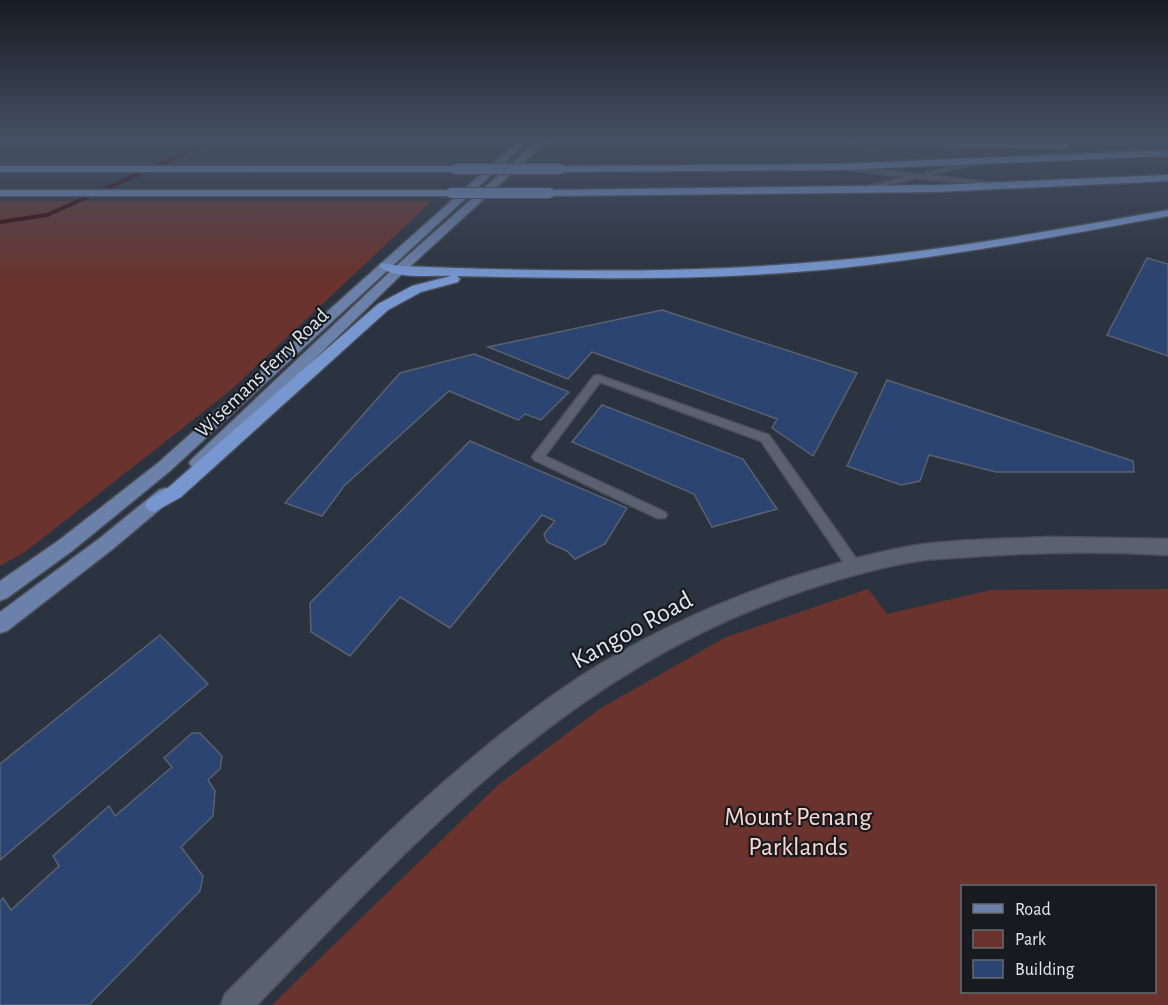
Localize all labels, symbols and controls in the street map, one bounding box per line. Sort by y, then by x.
street label: Wisemans Ferry Road [192,304,333,442]
street label: Kangoo Road [567,586,697,674]
park label: Mount Penang Parklands [724,804,872,860]
legend [961,885,1156,993]
text: Road [1015,901,1051,919]
text: Park [1015,931,1047,949]
text: Building [1015,961,1075,979]

